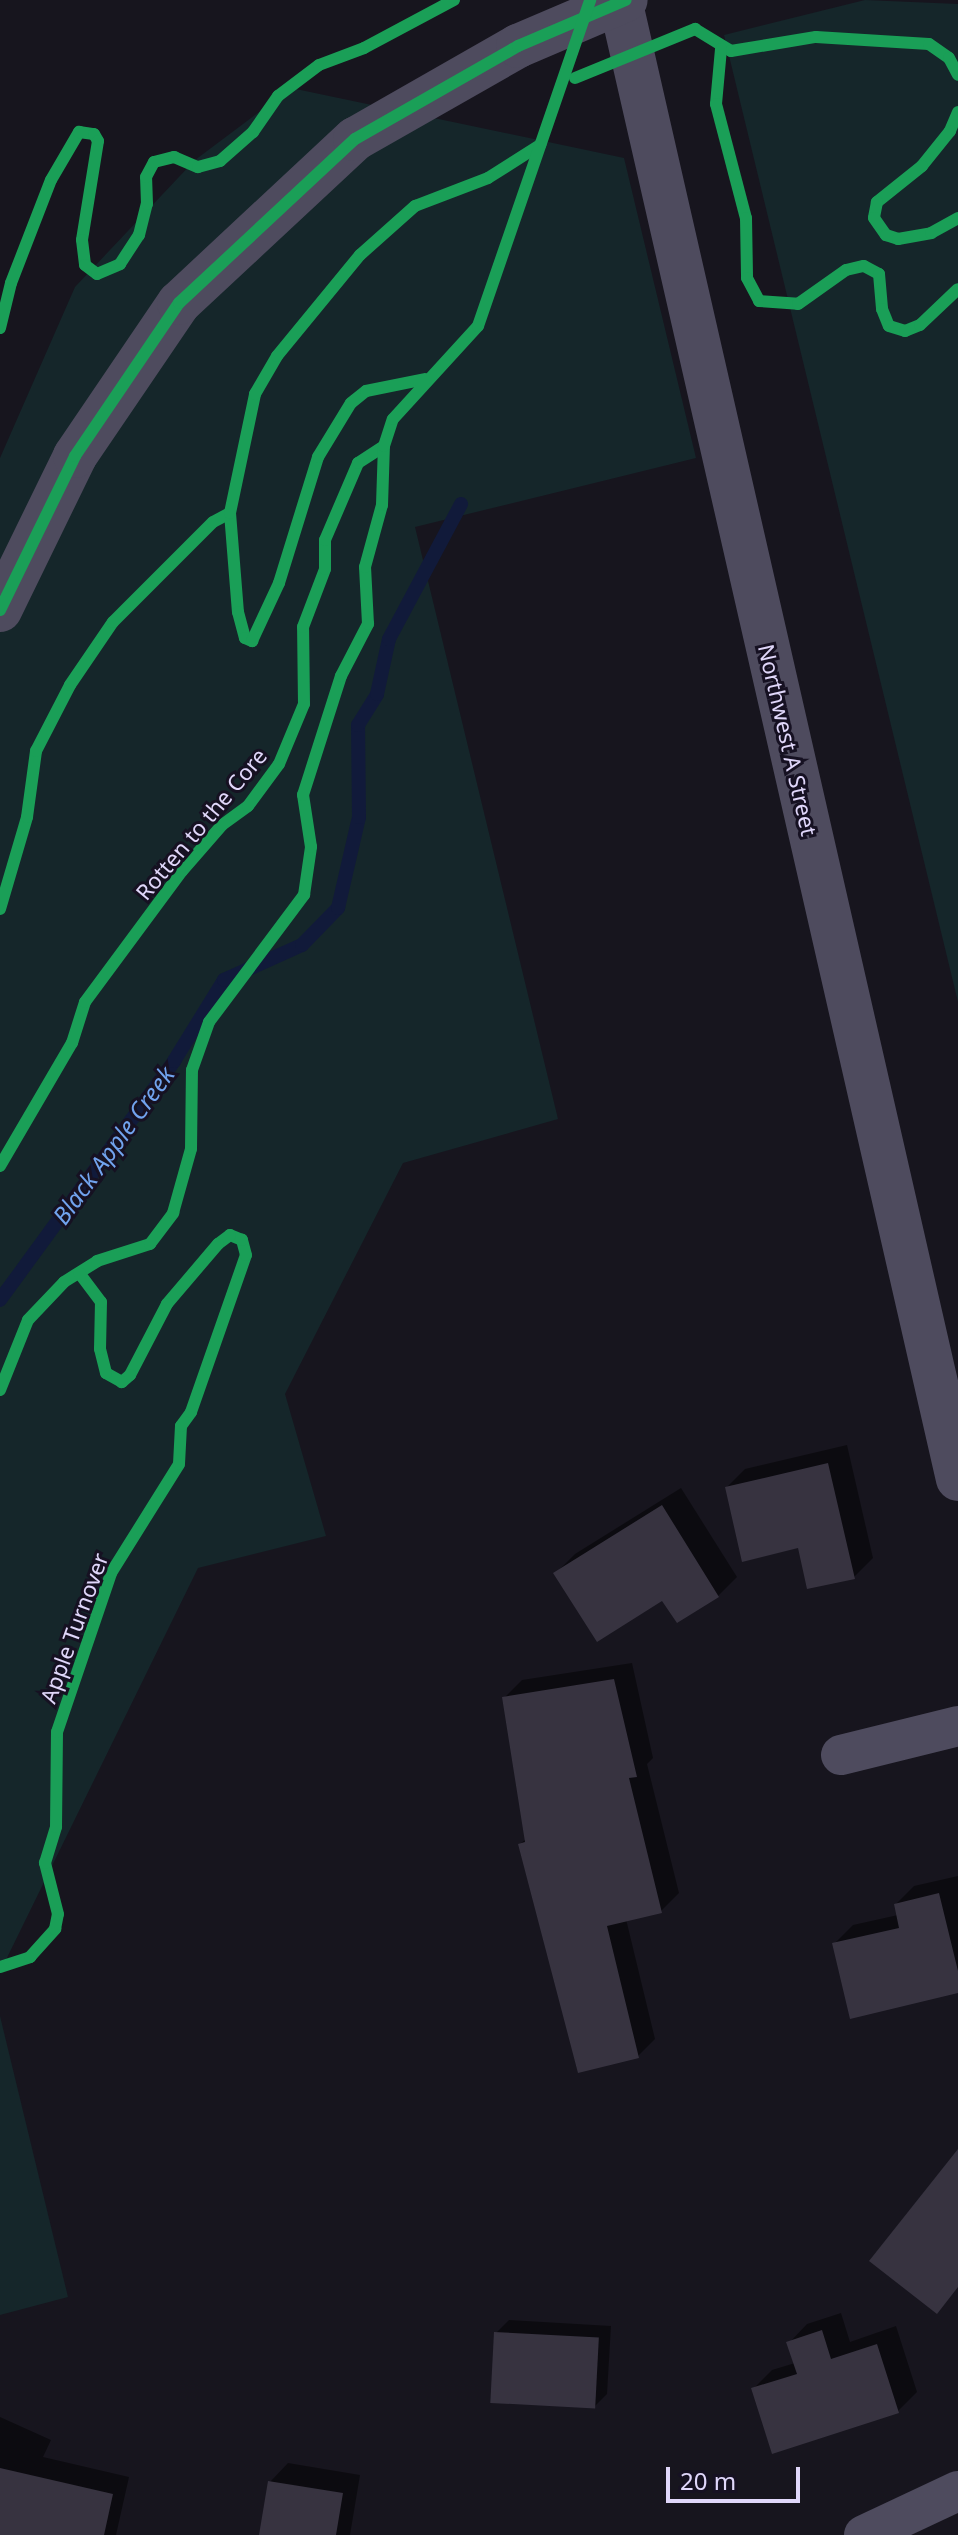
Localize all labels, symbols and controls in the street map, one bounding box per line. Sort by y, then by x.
street label: Northwest A Street [753,642,823,838]
street label: Rotten to the Core [130,743,272,905]
water label: Black Apple Creek [46,1061,180,1229]
street label: Apple Turnover [35,1549,113,1707]
scale bar [670,2451,804,2501]
text: 20 m [680,2464,736,2497]

